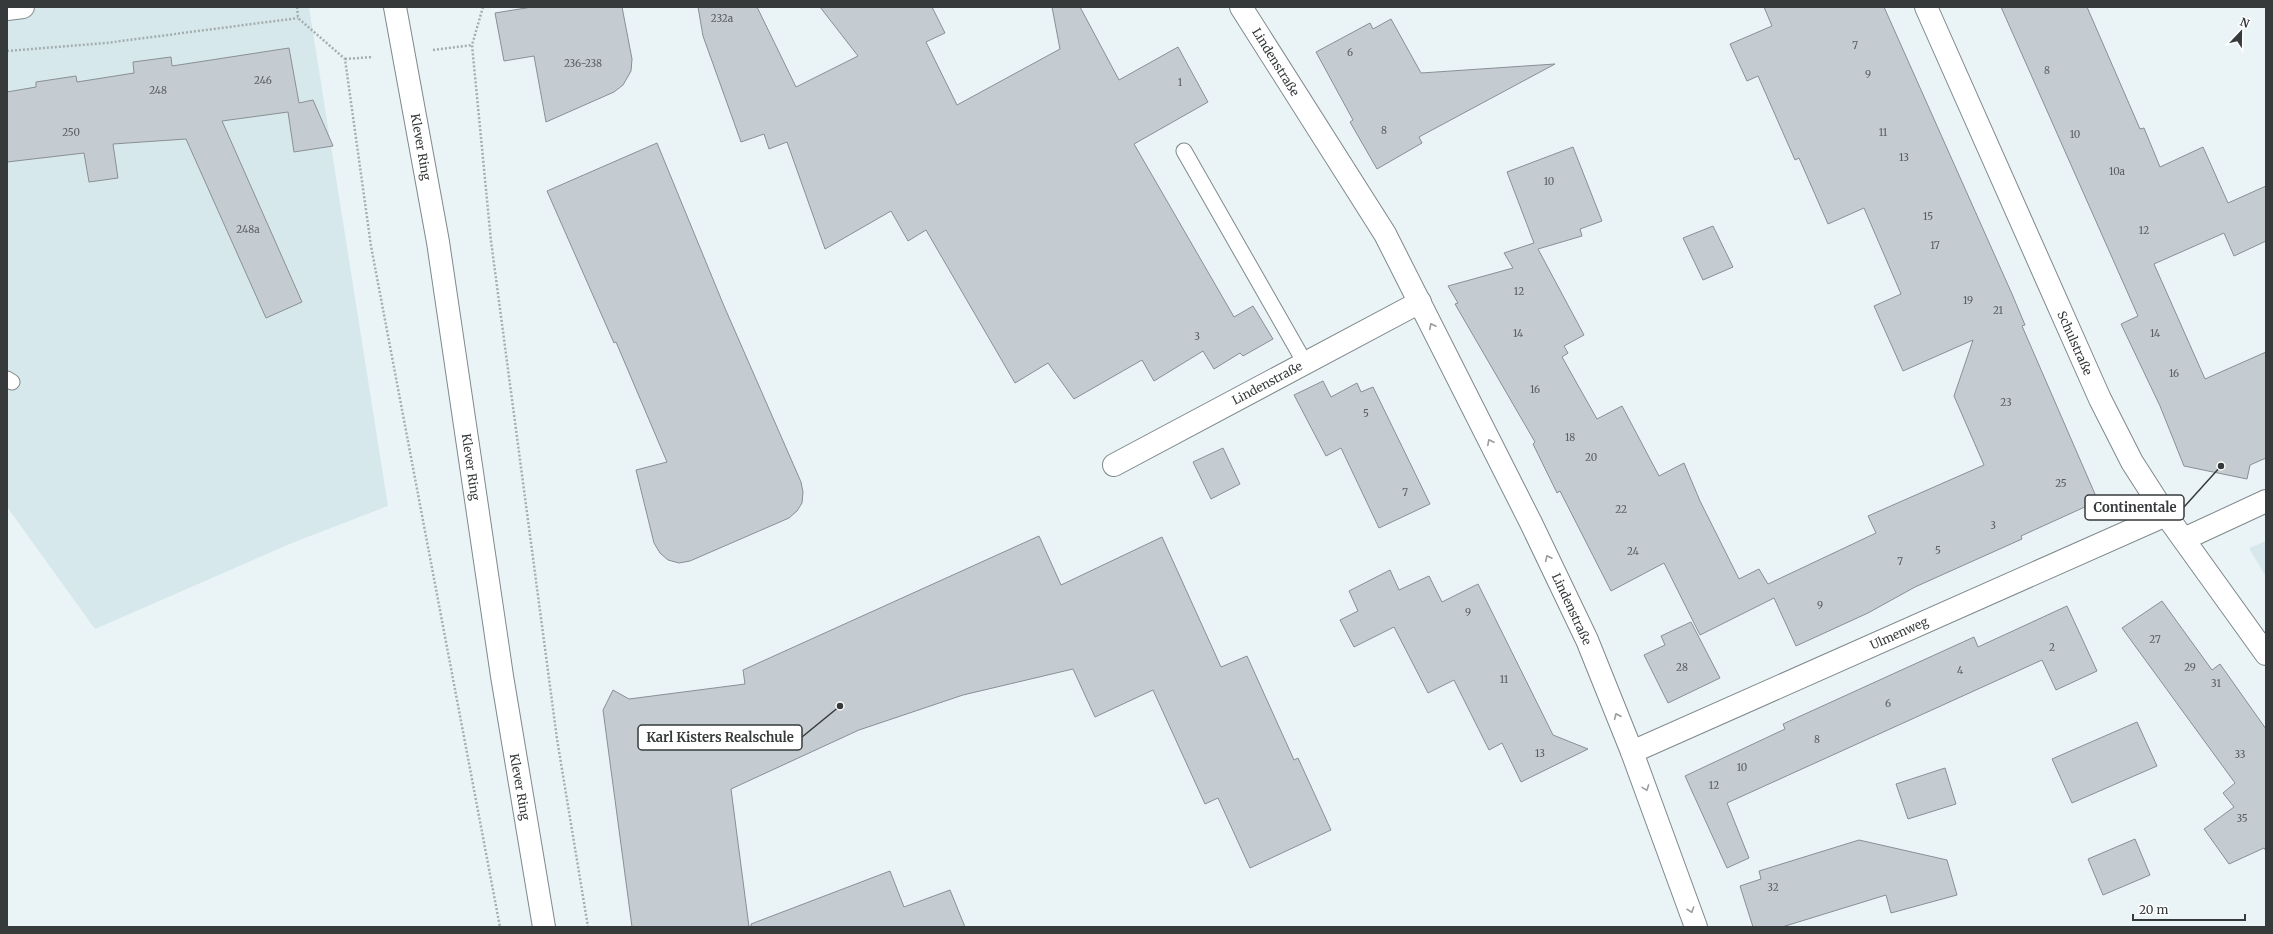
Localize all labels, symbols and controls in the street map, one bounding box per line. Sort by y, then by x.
house number: 232a [711,12,734,25]
north arrow [2221,12,2261,52]
text: N [2238,15,2252,31]
street label: Lindenstraße [1249,25,1303,99]
house number: 7 [1852,39,1858,52]
house number: 6 [1347,46,1353,59]
house number: 236-238 [564,57,602,70]
house number: 8 [2044,64,2050,77]
house number: 9 [1865,68,1871,81]
house number: 246 [254,74,272,87]
house number: 1 [1178,76,1183,89]
house number: 248 [149,84,167,97]
street label: Klever Ring [408,113,434,182]
house number: 8 [1381,124,1387,137]
house number: 250 [62,126,80,139]
house number: 11 [1879,126,1888,139]
house number: 10 [2070,128,2080,141]
house number: 13 [1899,151,1909,164]
house number: 10a [2109,165,2126,178]
house number: 10 [1544,175,1554,188]
house number: 15 [1923,210,1933,223]
house number: 248a [236,223,260,236]
house number: 12 [2139,224,2149,237]
house number: 17 [1930,239,1940,252]
house number: 12 [1514,285,1524,298]
house number: 19 [1963,294,1973,307]
house number: 21 [1993,304,2004,317]
street label: Schulstraße [2054,309,2096,377]
one-way arrow [1429,322,1437,330]
house number: 14 [1513,327,1523,340]
house number: 14 [2150,327,2160,340]
house number: 3 [1194,330,1200,343]
street label: Lindenstraße [1229,358,1305,408]
house number: 16 [2169,367,2179,380]
house number: 16 [1530,383,1540,396]
house number: 23 [2000,396,2012,409]
house number: 5 [1363,407,1369,420]
house number: 18 [1565,431,1575,444]
street label: Klever Ring [459,433,483,502]
one-way arrow [1487,438,1495,446]
house number: 20 [1585,451,1597,464]
house number: 25 [2055,477,2067,490]
house number: 7 [1402,486,1408,499]
callout: Continentale [2085,495,2184,520]
text: Continentale [2094,499,2176,516]
house number: 22 [1615,503,1627,516]
house number: 3 [1990,519,1996,532]
house number: 5 [1935,544,1941,557]
house number: 24 [1627,545,1639,558]
one-way arrow [1545,555,1553,562]
house number: 7 [1897,555,1903,568]
street label: Lindenstraße [1549,571,1595,647]
house number: 9 [1817,599,1823,612]
house number: 9 [1465,606,1471,619]
street label: Ulmenweg [1868,613,1931,652]
house number: 27 [2149,633,2161,646]
house number: 2 [2049,641,2055,654]
house number: 28 [1676,661,1688,674]
house number: 29 [2184,661,2196,674]
house number: 4 [1957,664,1963,677]
house number: 11 [1500,673,1509,686]
house number: 31 [2211,677,2221,690]
house number: 6 [1885,697,1891,710]
one-way arrow [1614,712,1622,720]
callout: Karl Kisters Realschule [638,725,802,750]
text: Karl Kisters Realschule [646,729,794,746]
house number: 8 [1814,733,1820,746]
house number: 13 [1535,747,1545,760]
house number: 33 [2235,748,2246,761]
street label: Klever Ring [507,753,533,822]
house number: 10 [1737,761,1747,774]
house number: 12 [1709,779,1719,792]
one-way arrow [1641,785,1649,792]
house number: 35 [2236,812,2248,825]
house number: 32 [1767,881,1779,894]
scale bar [2133,896,2245,922]
text: 20 m [2139,902,2168,917]
one-way arrow [1686,906,1695,913]

